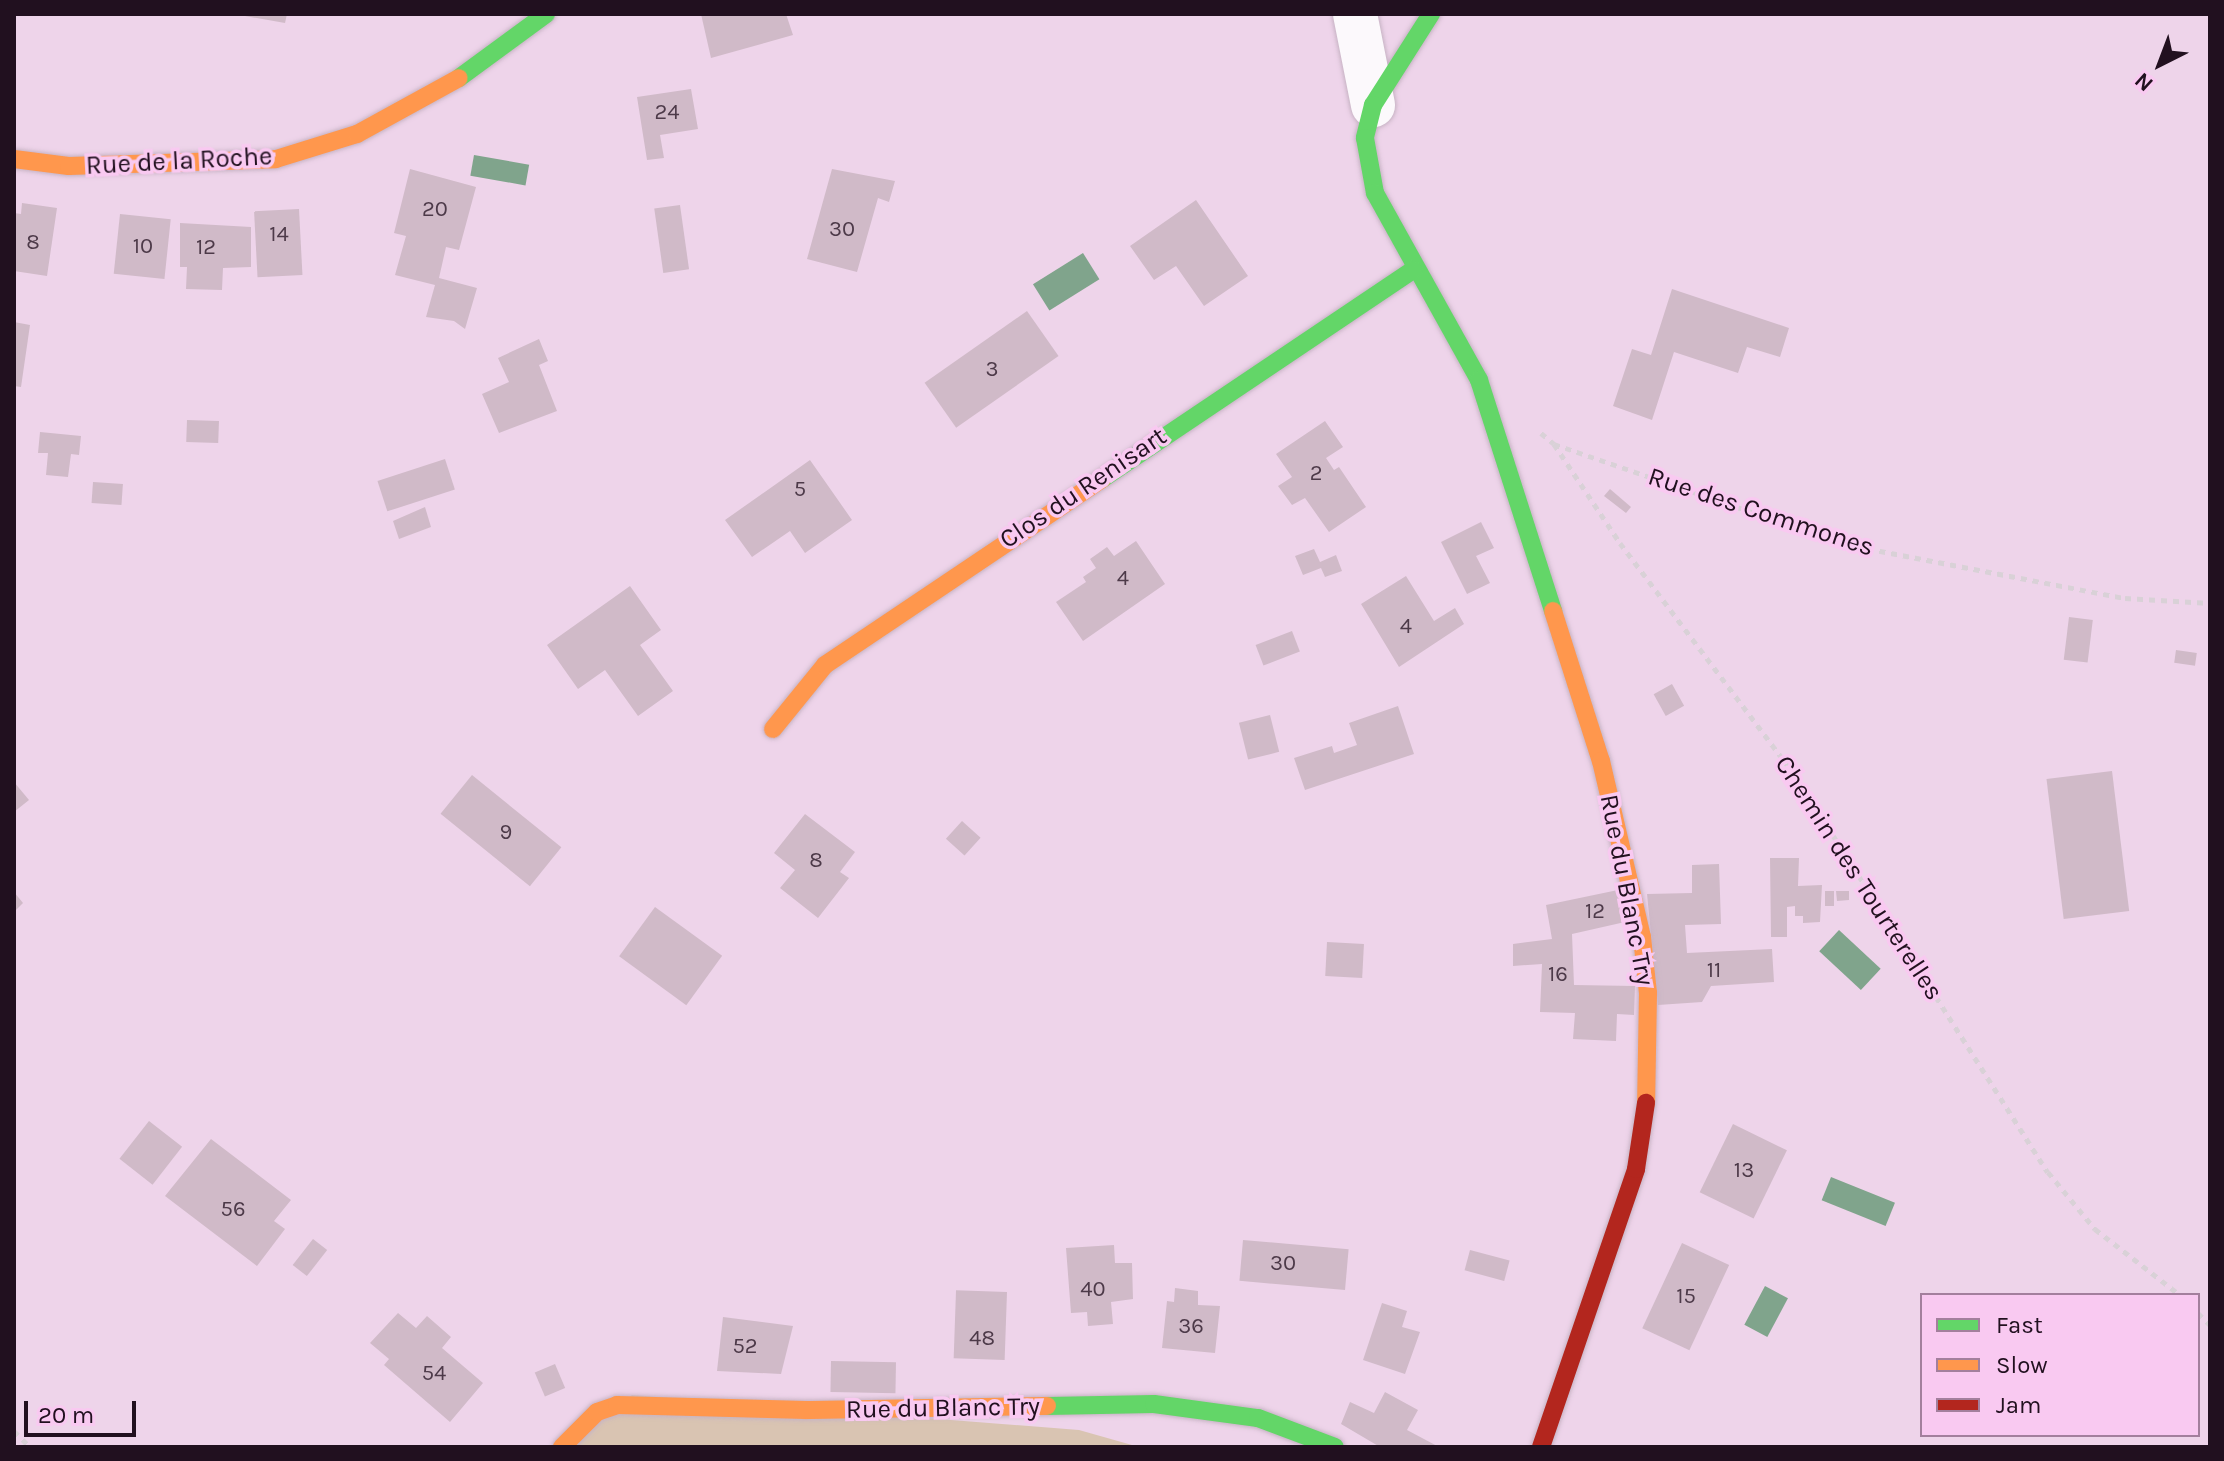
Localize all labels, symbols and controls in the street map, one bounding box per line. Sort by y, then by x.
north arrow [2120,24,2200,104]
text: N [2129,67,2159,97]
house number: 24 [654,100,680,126]
street label: Rue de la Roche [85,141,273,181]
house number: 20 [422,197,448,223]
house number: 30 [829,217,855,243]
house number: 14 [269,222,289,248]
house number: 8 [26,230,40,256]
house number: 10 [133,234,153,260]
house number: 12 [196,235,216,261]
house number: 3 [986,357,998,383]
street label: Clos du Renisart [994,421,1172,555]
house number: 2 [1310,461,1322,487]
street label: Rue des Commones [1644,461,1878,563]
house number: 5 [794,477,806,503]
house number: 4 [1117,566,1129,592]
house number: 4 [1400,614,1412,640]
street label: Chemin des Tourterelles [1768,750,1950,1006]
street label: Rue du Blanc Try [1593,792,1661,988]
house number: 9 [500,820,512,846]
house number: 8 [809,848,823,874]
house number: 12 [1585,899,1605,925]
house number: 11 [1707,958,1721,984]
house number: 16 [1548,962,1568,988]
house number: 13 [1734,1158,1754,1184]
house number: 56 [220,1197,246,1223]
house number: 30 [1270,1251,1296,1277]
house number: 40 [1080,1277,1106,1303]
house number: 15 [1676,1284,1696,1310]
legend [1920,1293,2200,1437]
text: Fast [1996,1311,2043,1339]
house number: 36 [1178,1314,1204,1340]
house number: 48 [969,1326,995,1352]
house number: 52 [732,1334,758,1360]
text: Slow [1996,1351,2048,1379]
house number: 54 [422,1361,446,1387]
scale bar [28,1385,140,1435]
street label: Rue du Blanc Try [846,1391,1040,1425]
text: Jam [1996,1391,2041,1419]
text: 20 m [38,1401,94,1429]

